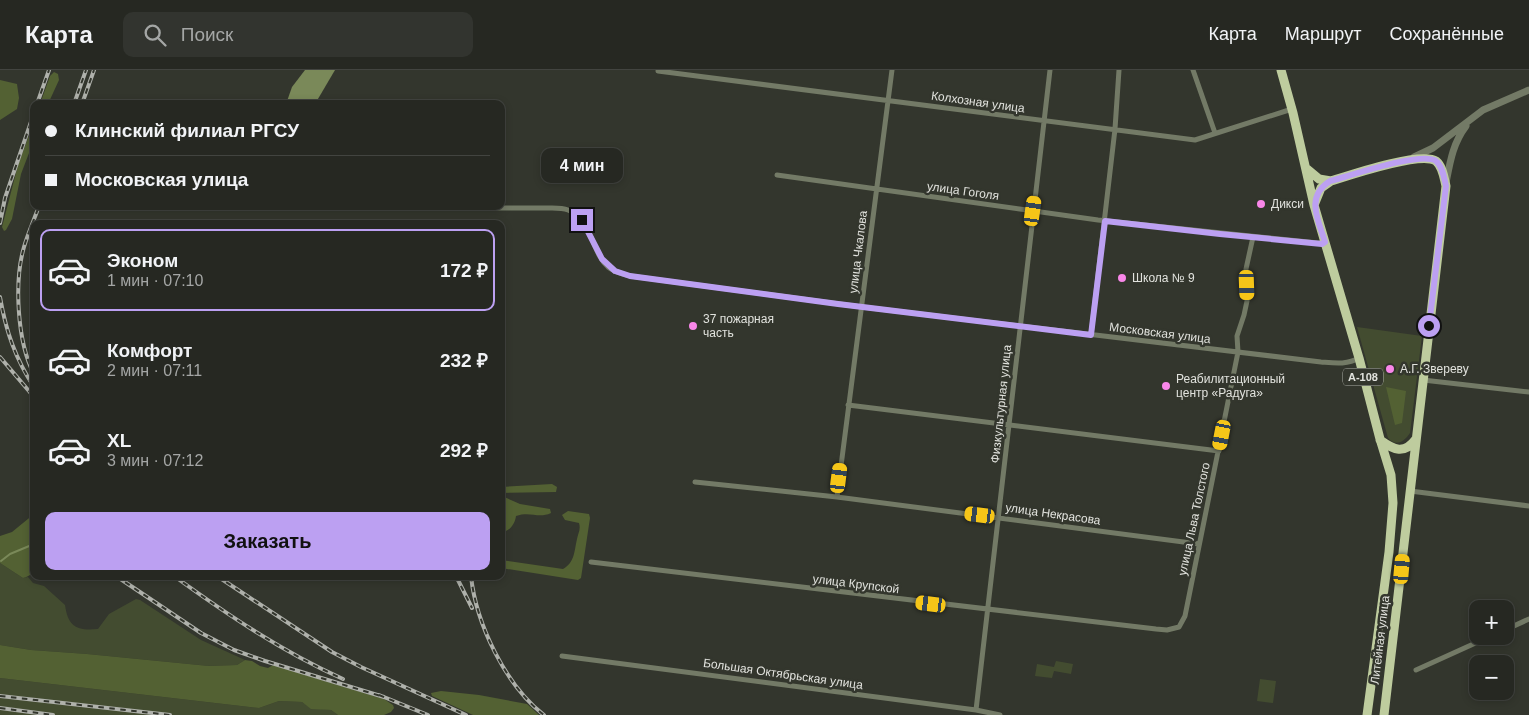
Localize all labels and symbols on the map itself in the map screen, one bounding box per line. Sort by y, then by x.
street label: Колхозная улица [930,88,1026,116]
callout: 4 мин [541,148,623,182]
street label: улица Гоголя [926,179,1000,203]
car [1023,195,1042,227]
place label: Дикси [1271,197,1304,211]
marker: Дикси [1255,198,1267,210]
route end [571,209,593,231]
street label: улица Чкалова [846,210,870,294]
car [1238,270,1255,300]
place label: Школа № 9 [1132,271,1195,285]
marker: Школа № 9 [1116,272,1128,284]
place label: 37 пожарная часть [703,312,774,340]
route start [1418,315,1440,337]
marker: 37 пожарная часть [687,320,699,332]
street label: Московская улица [1108,320,1212,346]
street label: Физкультурная улица [988,344,1014,464]
place label: А.Г. Звереву [1400,362,1469,376]
marker: А.Г. Звереву [1384,363,1396,375]
road number: А-108 [1343,368,1383,386]
place label: Реабилитационный центр «Радуга» [1176,372,1285,400]
marker: Реабилитационный центр «Радуга» [1160,380,1172,392]
car [1211,419,1232,451]
street label: улица Льва Толстого [1175,461,1213,577]
car [829,462,848,494]
street label: улица Некрасова [1005,500,1102,528]
car [964,506,995,524]
car [1393,553,1410,585]
street label: улица Крупской [812,572,900,596]
street label: Литейная улица [1368,594,1392,685]
car [915,595,946,613]
street label: Большая Октябрьская улица [702,656,864,692]

